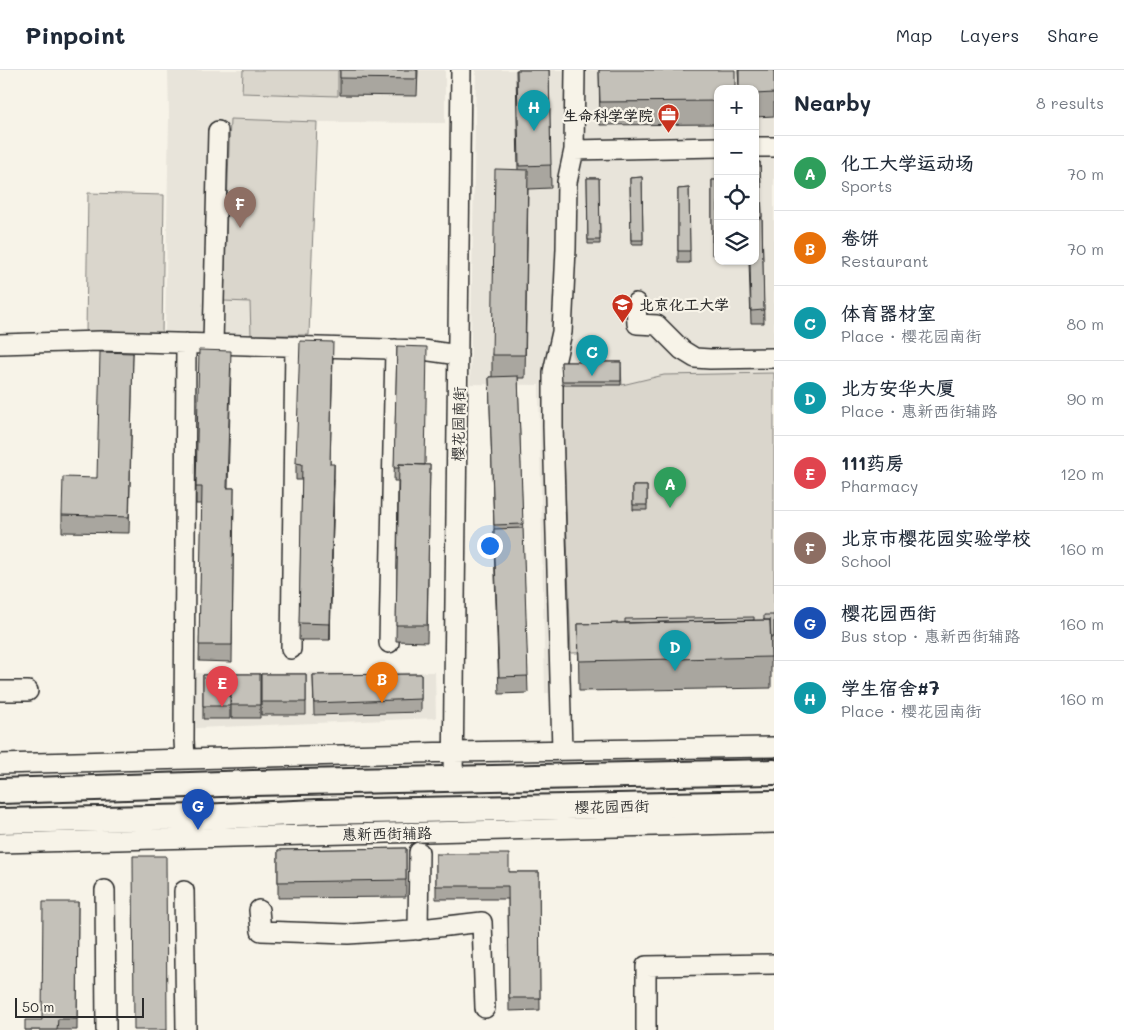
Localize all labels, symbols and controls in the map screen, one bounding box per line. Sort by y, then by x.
text: Pinpoint [25,19,126,50]
text: Map [896,23,932,47]
text: Layers [960,23,1019,47]
text: Share [1047,23,1099,47]
map controls [714,85,759,265]
button: + [714,85,759,130]
text: Nearby [794,89,871,116]
pin: H [518,90,550,131]
text: 8 results [1036,92,1104,113]
office icon: 生命科学学院 [657,103,681,134]
place label: 生命科学学院 [563,105,653,125]
button: − [714,130,759,175]
text: 化工大学运动场 [841,150,974,175]
text: A [804,163,816,184]
text: 70 m [1067,163,1104,184]
button: locate [714,175,759,220]
text: Sports [841,175,892,196]
pin: F [224,187,256,228]
button: layers [714,220,759,265]
text: 卷饼 [841,225,879,250]
text: B [805,238,815,259]
text: 70 m [1067,238,1104,259]
text: Restaurant [841,250,929,271]
school or university icon: 北京化工大学 [611,292,635,323]
place label: 北京化工大学 [639,294,729,314]
text: 体育器材室 [841,300,936,325]
text: C [804,313,816,334]
text: 80 m [1067,313,1104,334]
text: Place · 樱花园南街 [841,325,981,346]
pin: C [576,335,608,376]
text: 北方安华大厦 [841,375,955,400]
street label: 樱花园南街 [447,386,469,462]
text: D [804,388,816,409]
text: 90 m [1067,388,1104,409]
text: Place · 惠新西街辅路 [841,400,997,421]
text: 111药房 [841,450,904,475]
text: E [805,463,815,484]
text: 120 m [1060,463,1104,484]
pin: A [654,467,686,508]
text: Pharmacy [841,475,918,496]
text: 北京市樱花园实验学校 [841,525,1031,550]
your location [477,533,503,559]
text: F [805,538,815,559]
text: 160 m [1059,538,1104,559]
text: School [841,550,891,571]
text: 樱花园西街 [841,600,936,625]
text: G [804,613,816,634]
text: 160 m [1059,613,1104,634]
text: Bus stop · 惠新西街辅路 [841,625,1020,646]
pin: D [659,630,691,671]
pin: B [366,662,398,703]
pin: E [206,666,238,707]
text: 学生宿舍#7 [841,675,939,700]
text: H [804,688,816,709]
text: 160 m [1059,688,1104,709]
text: Place · 樱花园南街 [841,700,981,721]
pin: G [182,789,214,830]
street label: 樱花园西街 [574,795,650,817]
street label: 惠新西街辅路 [342,822,432,844]
scale bar [15,995,144,1018]
text: 50 m [22,997,54,1016]

